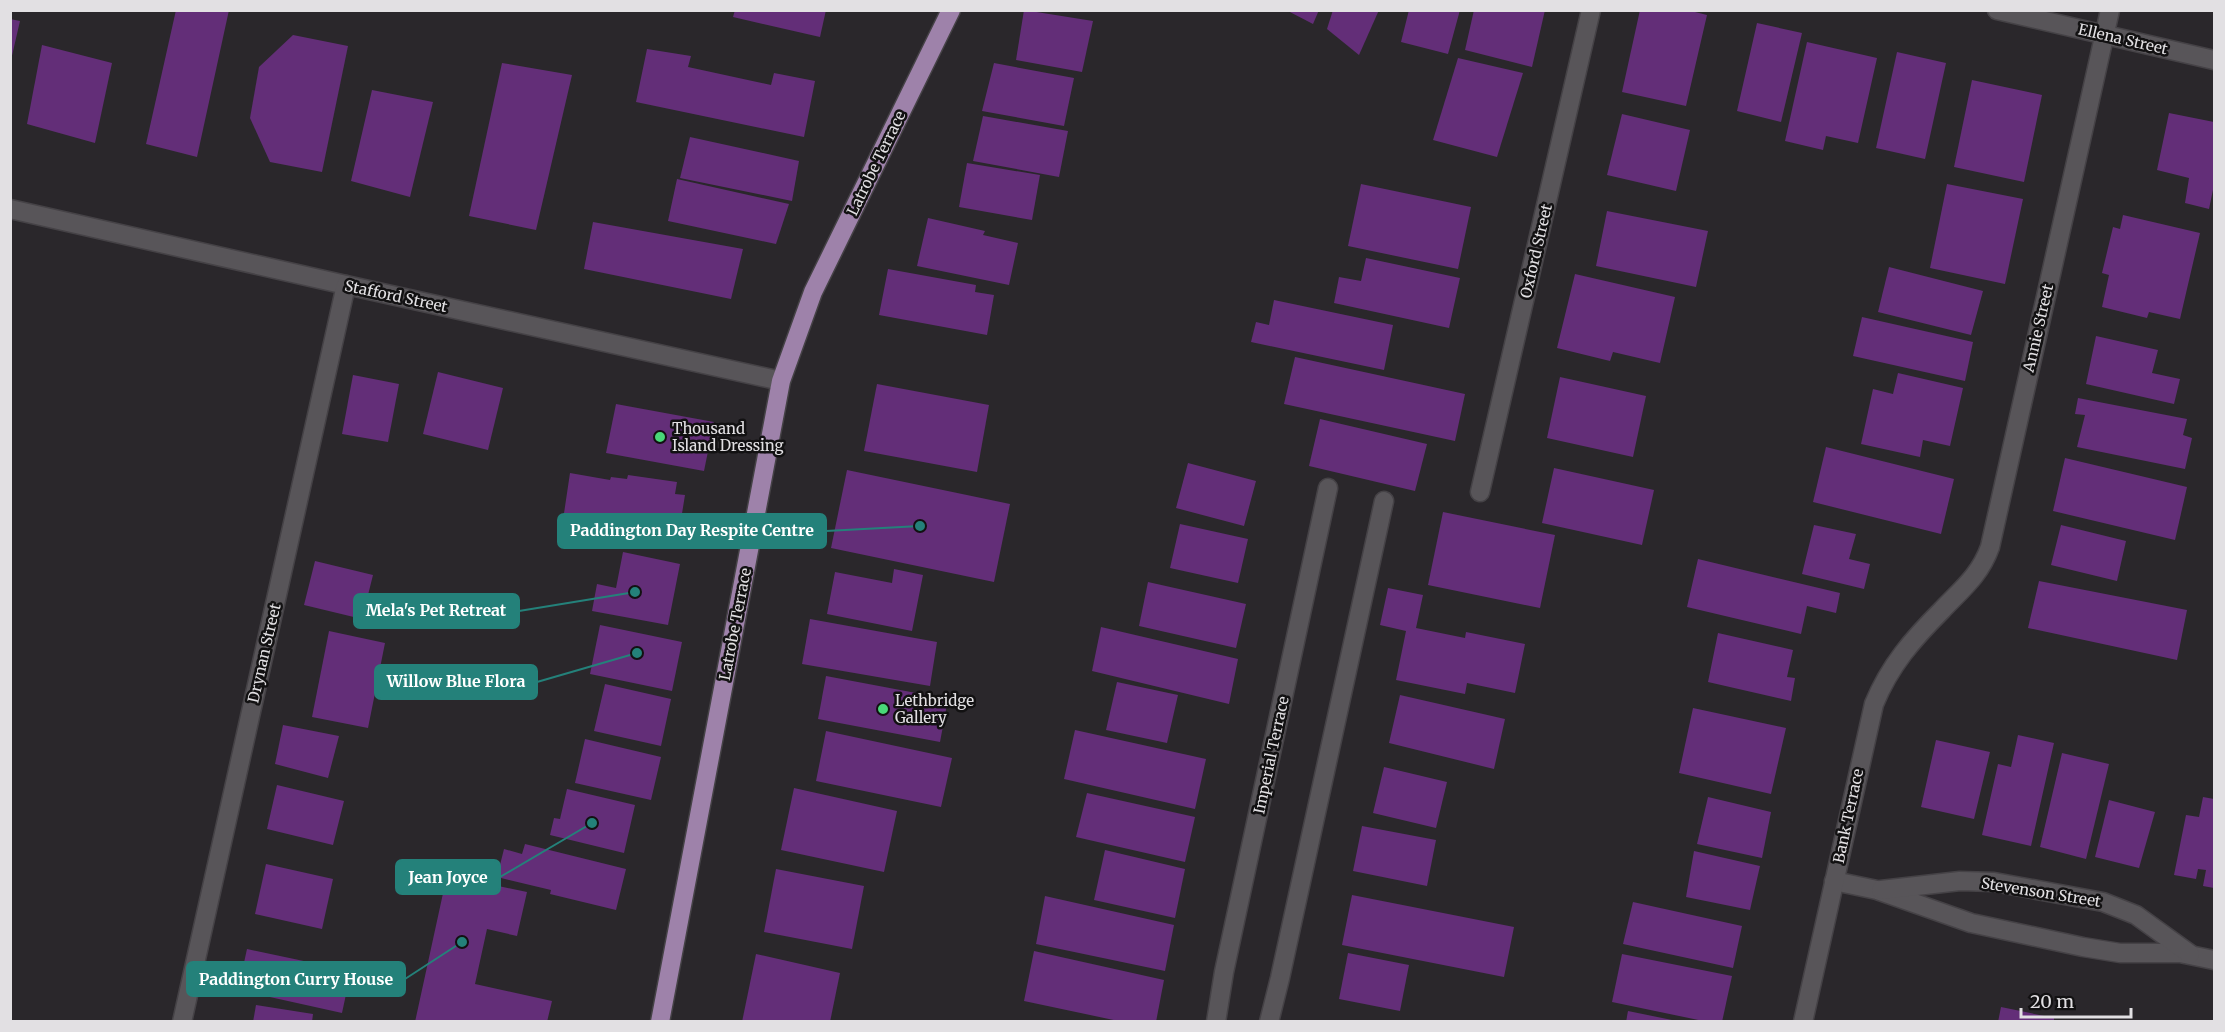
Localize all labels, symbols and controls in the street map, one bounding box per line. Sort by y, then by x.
street label: Ellena Street [2076,19,2170,59]
street label: Latrobe Terrace [842,107,910,218]
street label: Oxford Street [1516,202,1556,300]
street label: Stafford Street [343,276,449,316]
street label: Annie Street [2018,282,2057,375]
place label: Thousand Island Dressing [672,419,784,455]
marker: Thousand Island Dressing [653,430,667,444]
callout: Paddington Day Respite Centre [558,514,826,548]
text: Paddington Day Respite Centre [570,520,814,540]
street label: Latrobe Terrace [715,566,755,682]
callout: Mela's Pet Retreat [354,594,519,628]
text: Mela's Pet Retreat [366,600,507,620]
street label: Drynan Street [243,601,285,705]
callout: Willow Blue Flora [375,665,537,699]
text: Willow Blue Flora [386,671,525,691]
place label: Lethbridge Gallery [895,691,974,727]
street label: Imperial Terrace [1249,694,1293,816]
marker: Lethbridge Gallery [876,702,890,716]
street label: Bank Terrace [1829,767,1867,865]
callout: Jean Joyce [396,860,500,894]
text: Jean Joyce [407,867,488,887]
street label: Stevenson Street [1980,873,2102,911]
callout: Paddington Curry House [187,962,405,996]
text: Paddington Curry House [199,969,393,989]
scale bar [2021,981,2130,1019]
text: 20 m [2030,990,2074,1013]

